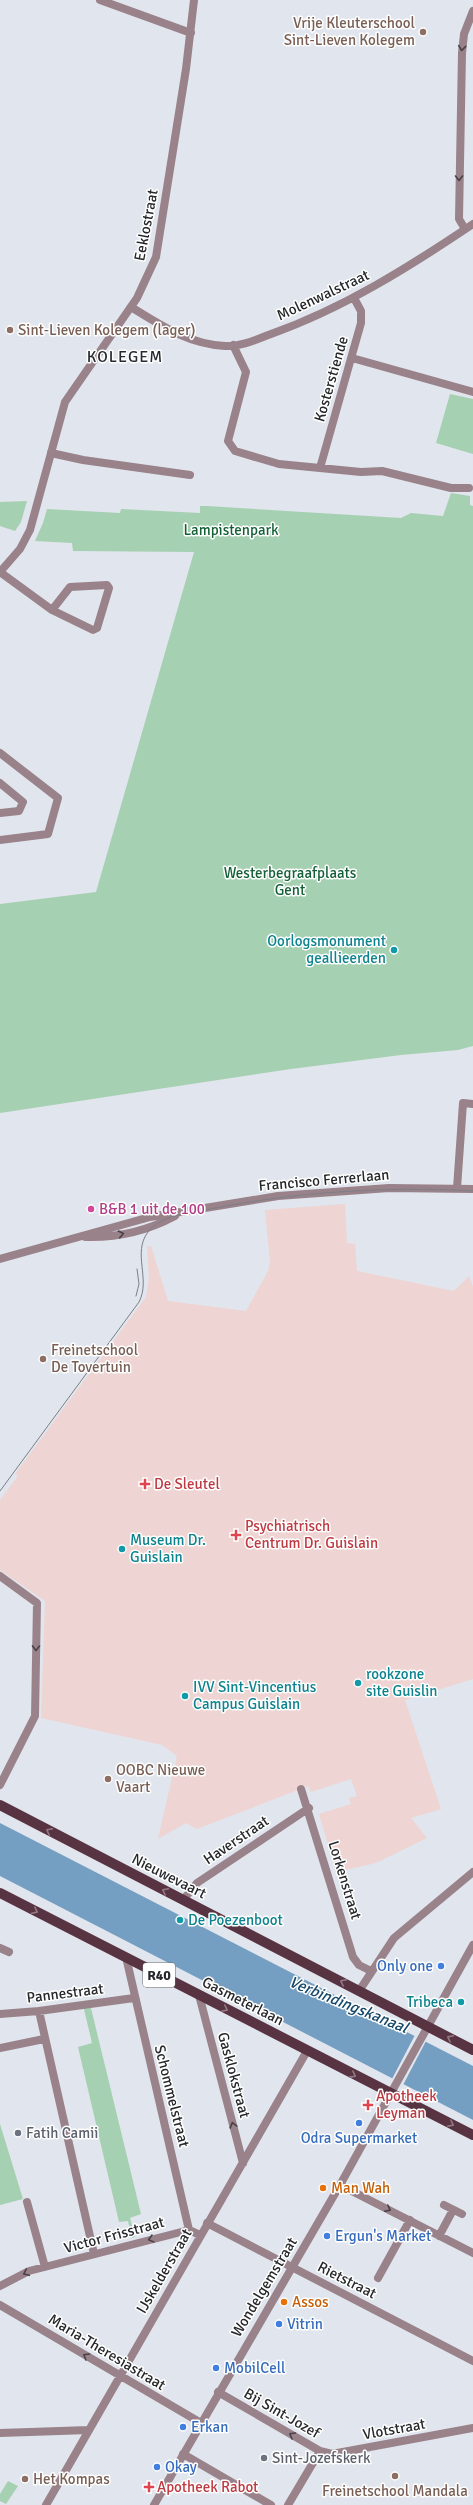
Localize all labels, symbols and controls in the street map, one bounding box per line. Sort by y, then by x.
place label: Vrije Kleuterschool Sint-Lieven Kolegem [284,14,415,49]
marker: Vrije Kleuterschool Sint-Lieven Kolegem [418,27,428,37]
one-way arrow [458,45,467,51]
one-way arrow [455,175,463,181]
street label: Eeklostraat [130,188,162,262]
street label: Molenwalstraat [274,266,372,324]
place label: Sint-Lieven Kolegem (lager) [18,321,195,339]
marker: Sint-Lieven Kolegem (lager) [5,325,15,335]
street label: Kosterstiende [310,334,352,424]
district label: KOLEGEM [87,347,163,367]
park label: Lampistenpark [183,521,279,539]
park label: Westerbegraafplaats Gent [224,864,357,899]
place label: Oorlogsmonument geallieerden [267,932,386,967]
marker: Oorlogsmonument geallieerden [389,945,399,955]
street label: Francisco Ferrerlaan [258,1165,390,1195]
place label: B&B 1 uit de 100 [99,1200,205,1218]
marker: B&B 1 uit de 100 [86,1204,96,1214]
one-way arrow [118,1231,124,1239]
place label: Freinetschool De Tovertuin [51,1341,138,1376]
marker: Freinetschool De Tovertuin [38,1354,48,1364]
place label: De Sleutel [154,1475,220,1493]
marker: De Sleutel [139,1478,151,1490]
place label: Psychiatrisch Centrum Dr. Guislain [245,1517,378,1552]
marker: Psychiatrisch Centrum Dr. Guislain [230,1529,242,1541]
place label: Museum Dr. Guislain [130,1531,206,1566]
marker: Museum Dr. Guislain [117,1544,127,1554]
one-way arrow [32,1645,40,1651]
place label: rookzone site Guislin [366,1665,438,1700]
place label: IVV Sint-Vincentius Campus Guislain [193,1678,317,1713]
marker: rookzone site Guislin [353,1678,363,1688]
marker: IVV Sint-Vincentius Campus Guislain [180,1691,190,1701]
place label: OOBC Nieuwe Vaart [116,1761,205,1796]
marker: OOBC Nieuwe Vaart [103,1774,113,1784]
street label: Haverstraat [200,1812,272,1868]
one-way arrow [46,1828,54,1836]
street label: Lorkenstraat [325,1839,365,1921]
street label: Nieuwevaart [129,1850,209,1902]
one-way arrow [162,1888,169,1895]
one-way arrow [30,1906,38,1914]
place label: De Poezenboot [188,1911,283,1929]
marker: De Poezenboot [175,1915,185,1925]
place label: Only one [377,1957,433,1975]
marker: Only one [436,1961,446,1971]
road number: R40 [143,1963,175,1987]
water label: Verbindingskanaal [286,1972,412,2038]
street label: Gasmeterlaan [199,1973,287,2029]
street label: Pannestraat [26,1979,104,2007]
one-way arrow [339,1980,347,1987]
place label: Tribeca [406,1993,453,2011]
marker: Tribeca [456,1997,466,2007]
one-way arrow [221,2004,228,2011]
street label: Gasklokstraat [214,2030,254,2120]
one-way arrow [447,2035,454,2043]
street label: Schommelstraat [151,2043,193,2149]
one-way arrow [349,2070,356,2077]
place label: Apotheek Leyman [376,2087,437,2122]
marker: Apotheek Leyman [363,2100,373,2110]
marker: Odra Supermarket [354,2118,364,2128]
one-way arrow [447,2119,454,2126]
one-way arrow [229,2122,238,2129]
place label: Fatih Camii [26,2124,98,2142]
marker: Fatih Camii [13,2128,23,2138]
place label: Odra Supermarket [301,2129,417,2147]
place label: Man Wah [331,2179,390,2197]
marker: Man Wah [318,2183,328,2193]
one-way arrow [383,2204,391,2212]
street label: Victor Frisstraat [62,2213,166,2257]
street label: IJskelderstraat [132,2225,196,2317]
place label: Ergun's Market [335,2227,431,2245]
marker: Ergun's Market [322,2231,332,2241]
street label: Wondelgemstraat [227,2234,301,2340]
one-way arrow [148,2235,155,2243]
street label: Rietstraat [315,2258,379,2302]
one-way arrow [23,2268,30,2276]
place label: Assos [292,2293,329,2311]
marker: Assos [279,2297,289,2307]
street label: Maria-Theresiastraat [45,2310,169,2394]
place label: Vitrin [287,2315,323,2333]
marker: Vitrin [274,2319,284,2329]
one-way arrow [83,2353,90,2360]
place label: MobilCell [224,2359,285,2377]
marker: MobilCell [211,2363,221,2373]
street label: Bij Sint-Jozef [241,2384,324,2442]
street label: Vlotstraat [361,2415,427,2443]
place label: Erkan [191,2418,228,2436]
marker: Erkan [178,2422,188,2432]
one-way arrow [289,2432,296,2439]
place label: Sint-Jozefskerk [272,2449,371,2467]
marker: Sint-Jozefskerk [259,2453,269,2463]
place label: Okay [165,2458,197,2476]
marker: Okay [152,2462,162,2472]
place label: Het Kompas [33,2470,110,2488]
marker: Freinetschool Mandala [390,2471,400,2481]
marker: Het Kompas [20,2474,30,2484]
place label: Apotheek Rabot [157,2478,258,2496]
marker: Apotheek Rabot [144,2482,154,2492]
place label: Freinetschool Mandala [322,2482,468,2500]

